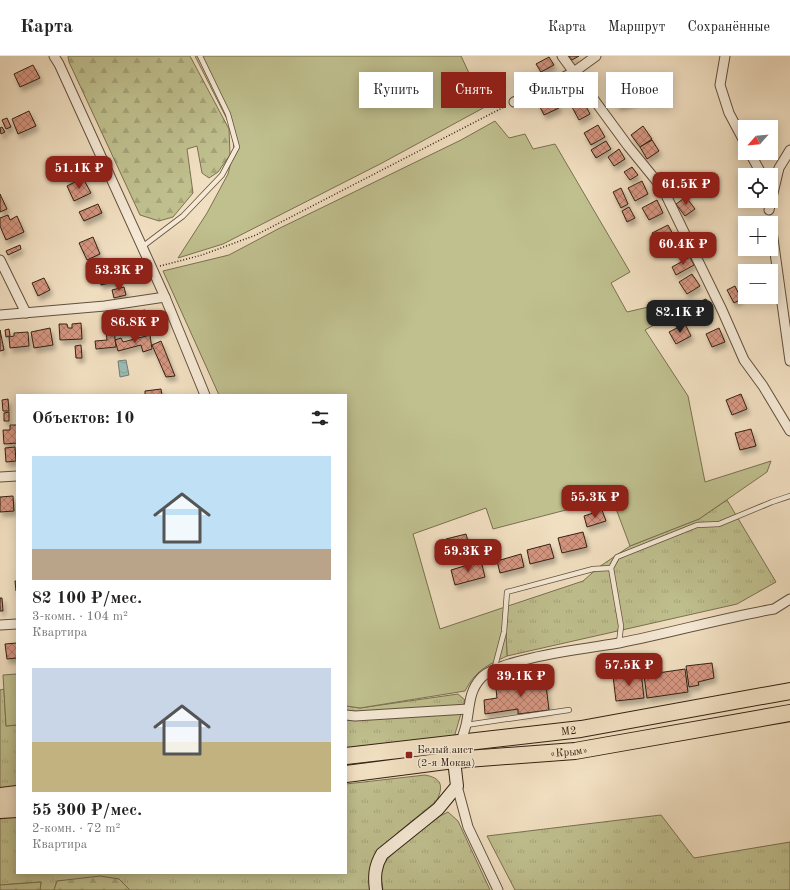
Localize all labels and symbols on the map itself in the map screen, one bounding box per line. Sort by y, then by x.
north arrow [738,120,778,160]
pin: 51.1K ₽ [42,156,116,190]
pin: 61.5K ₽ [649,172,723,206]
pin: 60.4K ₽ [646,232,720,266]
pin: 53.3K ₽ [82,258,156,292]
pin: 82.1K ₽ [643,300,717,334]
pin: 86.8K ₽ [98,310,172,344]
pin: 55.3K ₽ [558,485,632,519]
pin: 59.3K ₽ [431,539,505,573]
pin: 57.5K ₽ [592,653,666,687]
pin: 39.1K ₽ [484,664,558,698]
street label: М2 [560,726,577,738]
place label: Белый аист (2-я Моква) [417,745,475,769]
street label: «Крым» [550,745,588,760]
marker: Белый аист (2-я Моква) [404,750,414,760]

